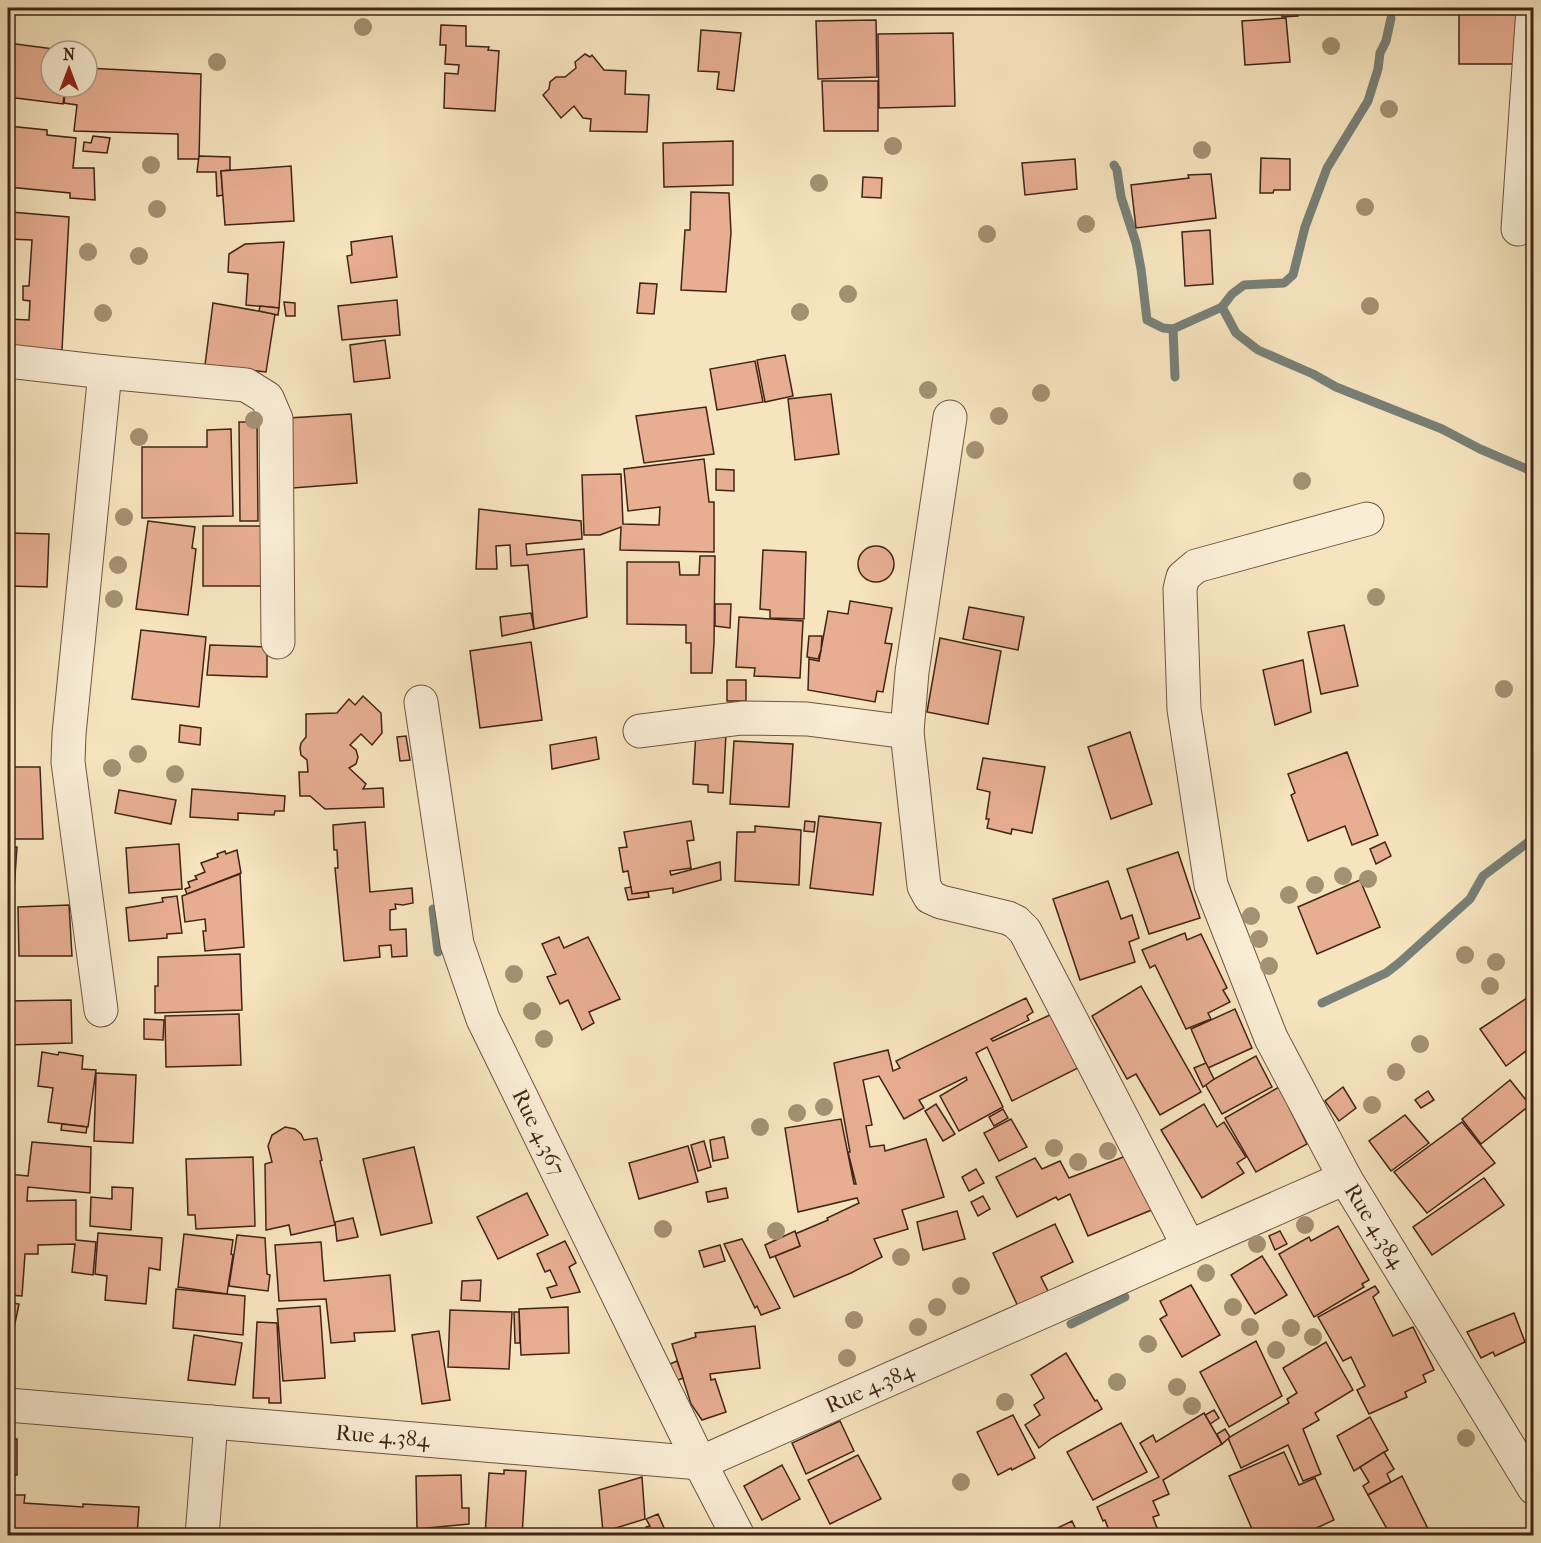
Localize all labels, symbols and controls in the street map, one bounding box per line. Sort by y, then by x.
north arrow [39,39,99,99]
text: N [63,45,76,64]
street label: Rue 4.367 [506,1085,570,1180]
street label: Rue 4.384 [1339,1179,1411,1274]
street label: Rue 4.384 [821,1357,919,1419]
street label: Rue 4.384 [335,1420,432,1453]

